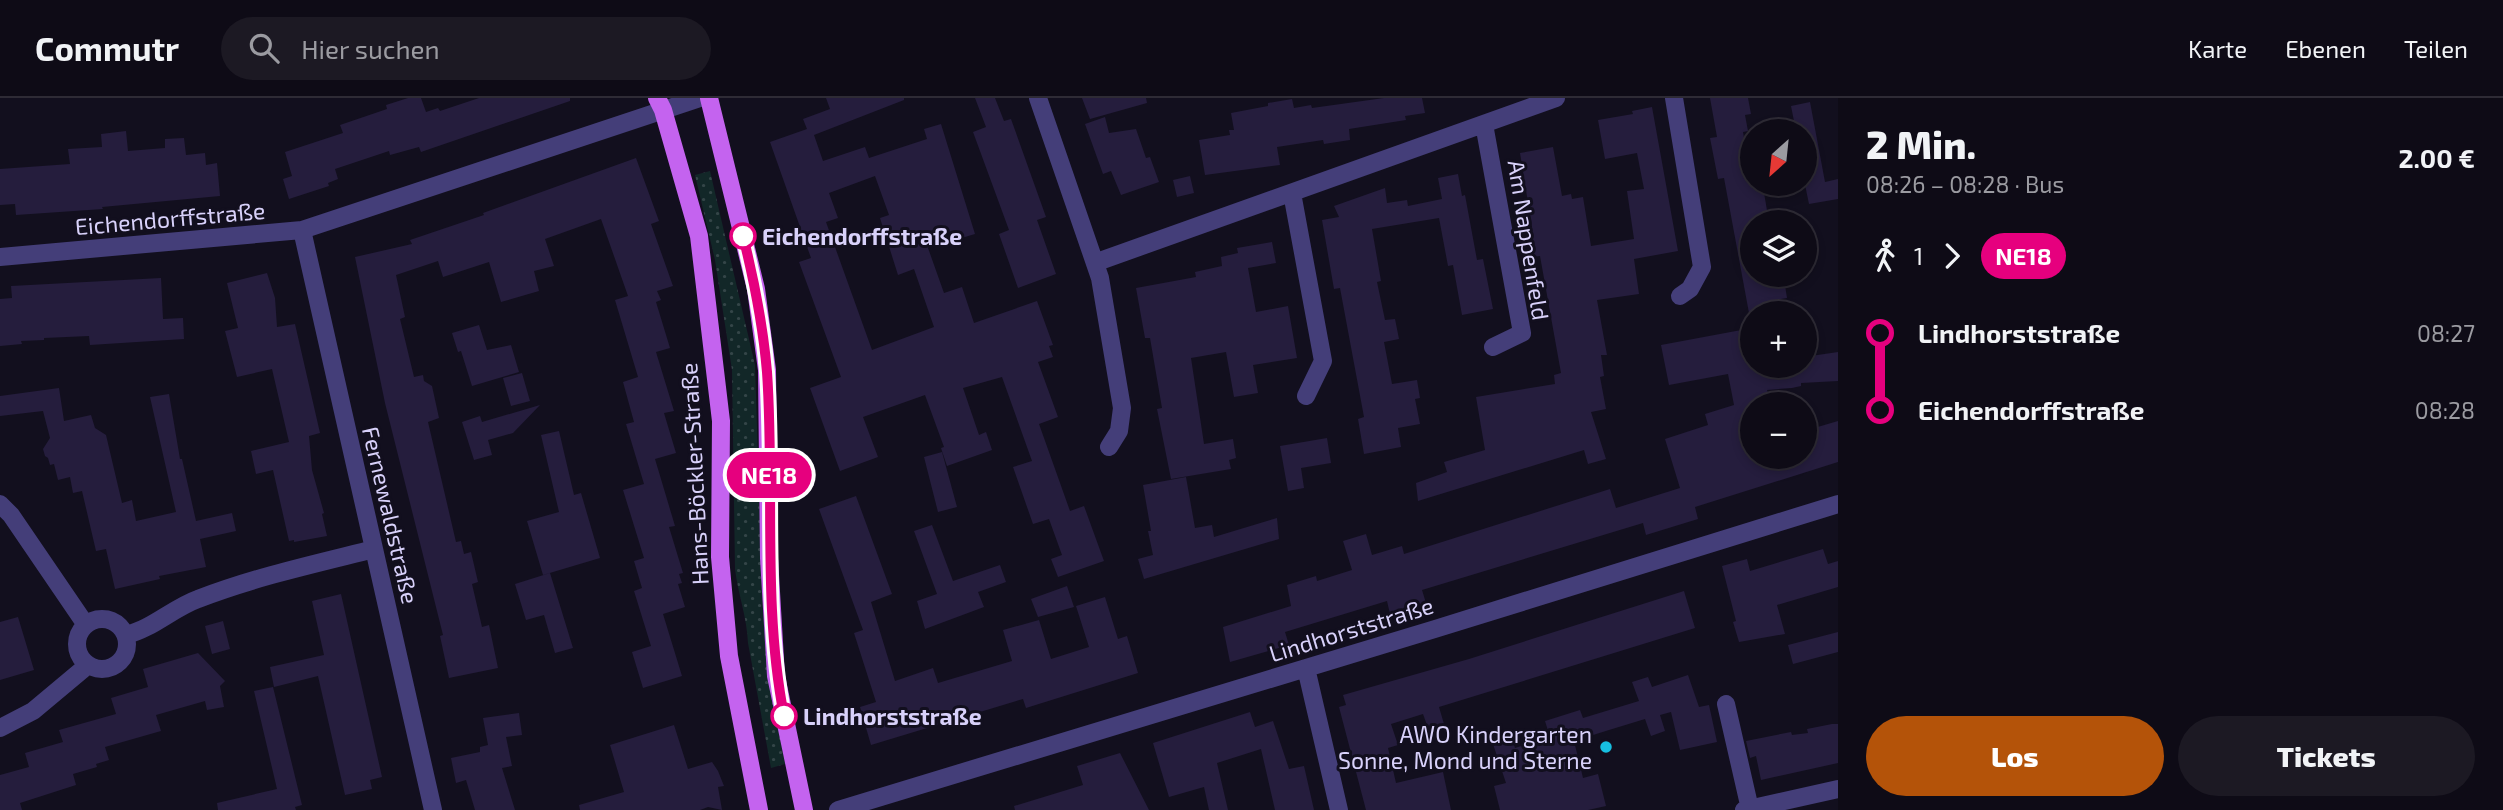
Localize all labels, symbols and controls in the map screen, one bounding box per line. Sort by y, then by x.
search box [221,17,711,80]
text: Commutr [35,28,179,68]
icon: search [245,29,283,67]
text: Hier suchen [301,33,440,64]
text: Karte [2188,34,2247,63]
text: Ebenen [2285,34,2366,63]
text: Teilen [2404,34,2468,63]
north arrow [1740,119,1816,196]
map controls [1740,119,1817,469]
text: 2 Min. [1866,121,1976,167]
text: 2.00 € [2398,142,2475,173]
street label: Am Nappenfeld [1503,158,1555,322]
text: 08:26 – 08:28 · Bus [1866,170,2064,198]
street label: Eichendorffstraße [74,196,266,240]
button: layers [1740,210,1817,287]
place label: Eichendorffstraße [762,222,962,250]
marker: Eichendorffstraße [730,223,756,249]
icon: walk [1866,237,1904,275]
icon: forward [1933,237,1971,275]
text: NE18 [1995,241,2052,270]
text: 1 [1914,242,1923,270]
button: + [1740,301,1817,378]
text: Lindhorststraße [1918,317,2120,348]
text: 08:27 [2417,319,2475,347]
street label: Hans-Böckler-Straße [674,362,714,586]
button: − [1740,392,1817,469]
text: Eichendorffstraße [1918,394,2144,425]
text: 08:28 [2415,396,2475,424]
street label: Fernewaldstraße [357,424,425,606]
line badge: NE18 [720,452,818,498]
text: NE18 [741,460,797,489]
street label: Lindhorststraße [1265,591,1437,667]
place label: Lindhorststraße [803,702,982,730]
marker: Lindhorststraße [771,703,797,729]
button: Los [1866,716,2164,796]
button: Tickets [2178,716,2475,796]
place label: AWO Kindergarten Sonne, Mond und Sterne [1338,720,1592,774]
marker: AWO Kindergarten Sonne, Mond und Sterne [1598,739,1614,755]

